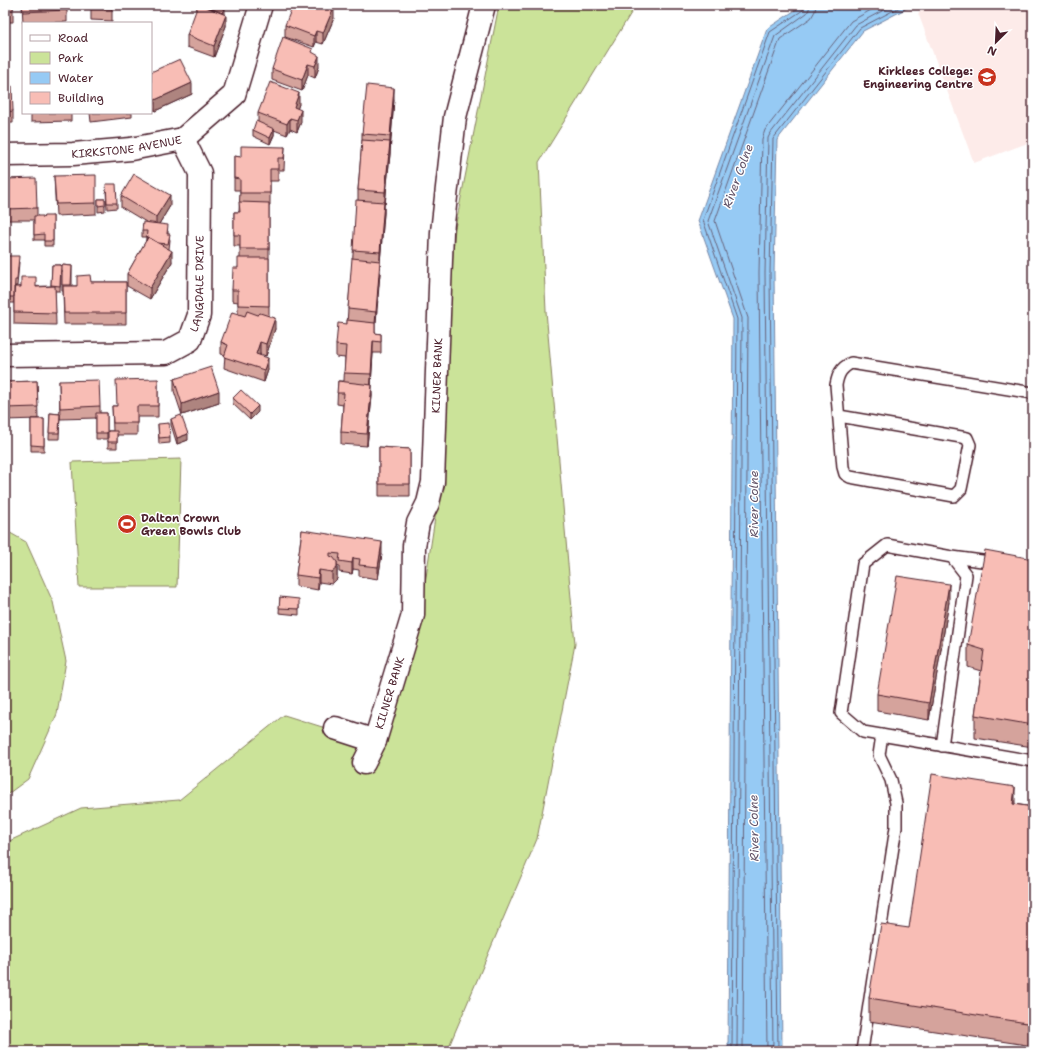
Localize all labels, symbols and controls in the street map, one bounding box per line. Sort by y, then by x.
legend [22,22,152,114]
north arrow [976,22,1016,62]
text: Road [58,30,89,46]
text: N [985,42,999,59]
text: Park [58,50,84,66]
place label: Kirklees College: Engineering Centre [863,64,973,92]
school or university icon: Kirklees College: Engineering Centre [976,66,998,88]
text: Water [58,70,94,86]
text: Building [58,90,104,106]
street label: KIRKSTONE AVENUE [71,132,183,162]
water label: River Colne [719,142,757,210]
street label: LANGDALE DRIVE [187,235,208,334]
street label: KILNER BANK [428,338,446,414]
water label: River Colne [746,470,762,537]
place label: Dalton Crown Green Bowls Club [141,511,241,539]
sports icon: Dalton Crown Green Bowls Club [116,513,138,535]
street label: KILNER BANK [372,655,408,731]
water label: River Colne [745,794,763,862]

